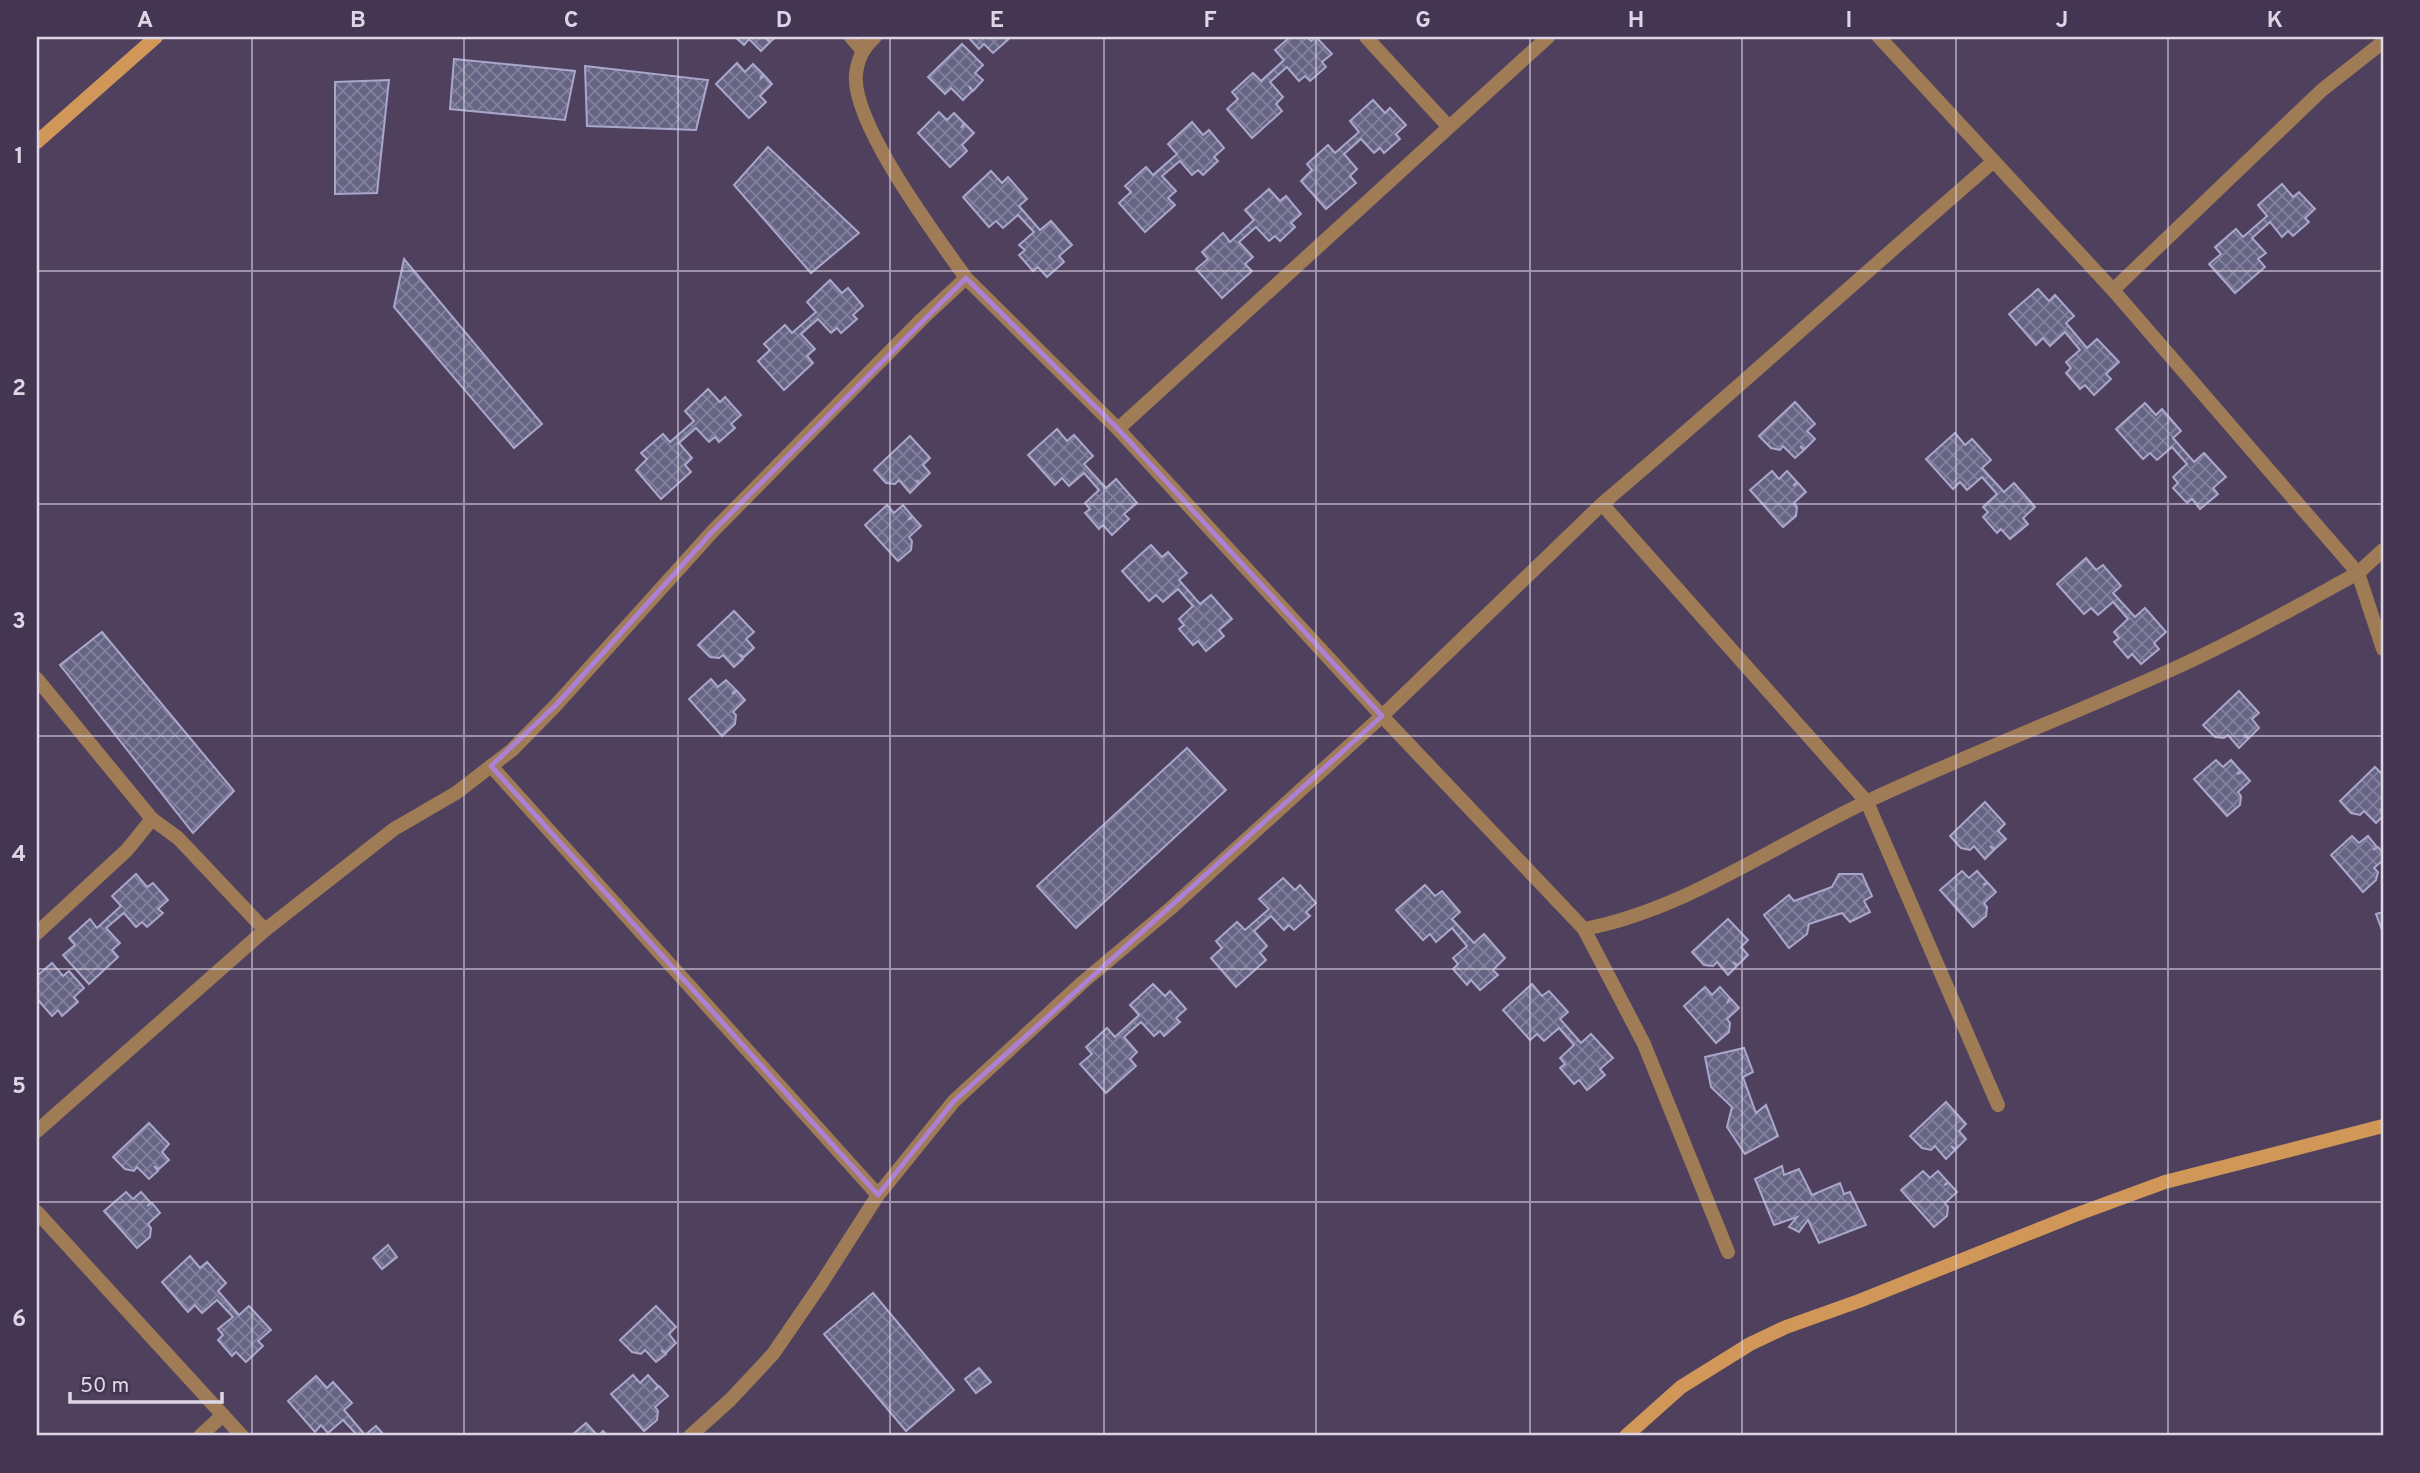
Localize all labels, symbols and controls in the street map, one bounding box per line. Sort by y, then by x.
text: A [137,7,153,36]
text: B [350,7,366,36]
text: C [564,7,578,36]
text: D [776,7,792,36]
text: E [990,7,1004,36]
text: F [1203,7,1217,36]
text: G [1415,7,1431,36]
text: H [1628,7,1644,36]
text: I [1846,7,1852,36]
text: J [2056,7,2068,36]
text: K [2267,7,2283,36]
text: 1 [14,143,24,172]
text: 2 [12,375,26,404]
text: 3 [12,608,26,637]
text: 4 [12,841,26,870]
text: 5 [12,1073,26,1102]
text: 6 [12,1306,26,1335]
scale bar [70,1361,222,1405]
text: 50 m [80,1373,129,1400]

